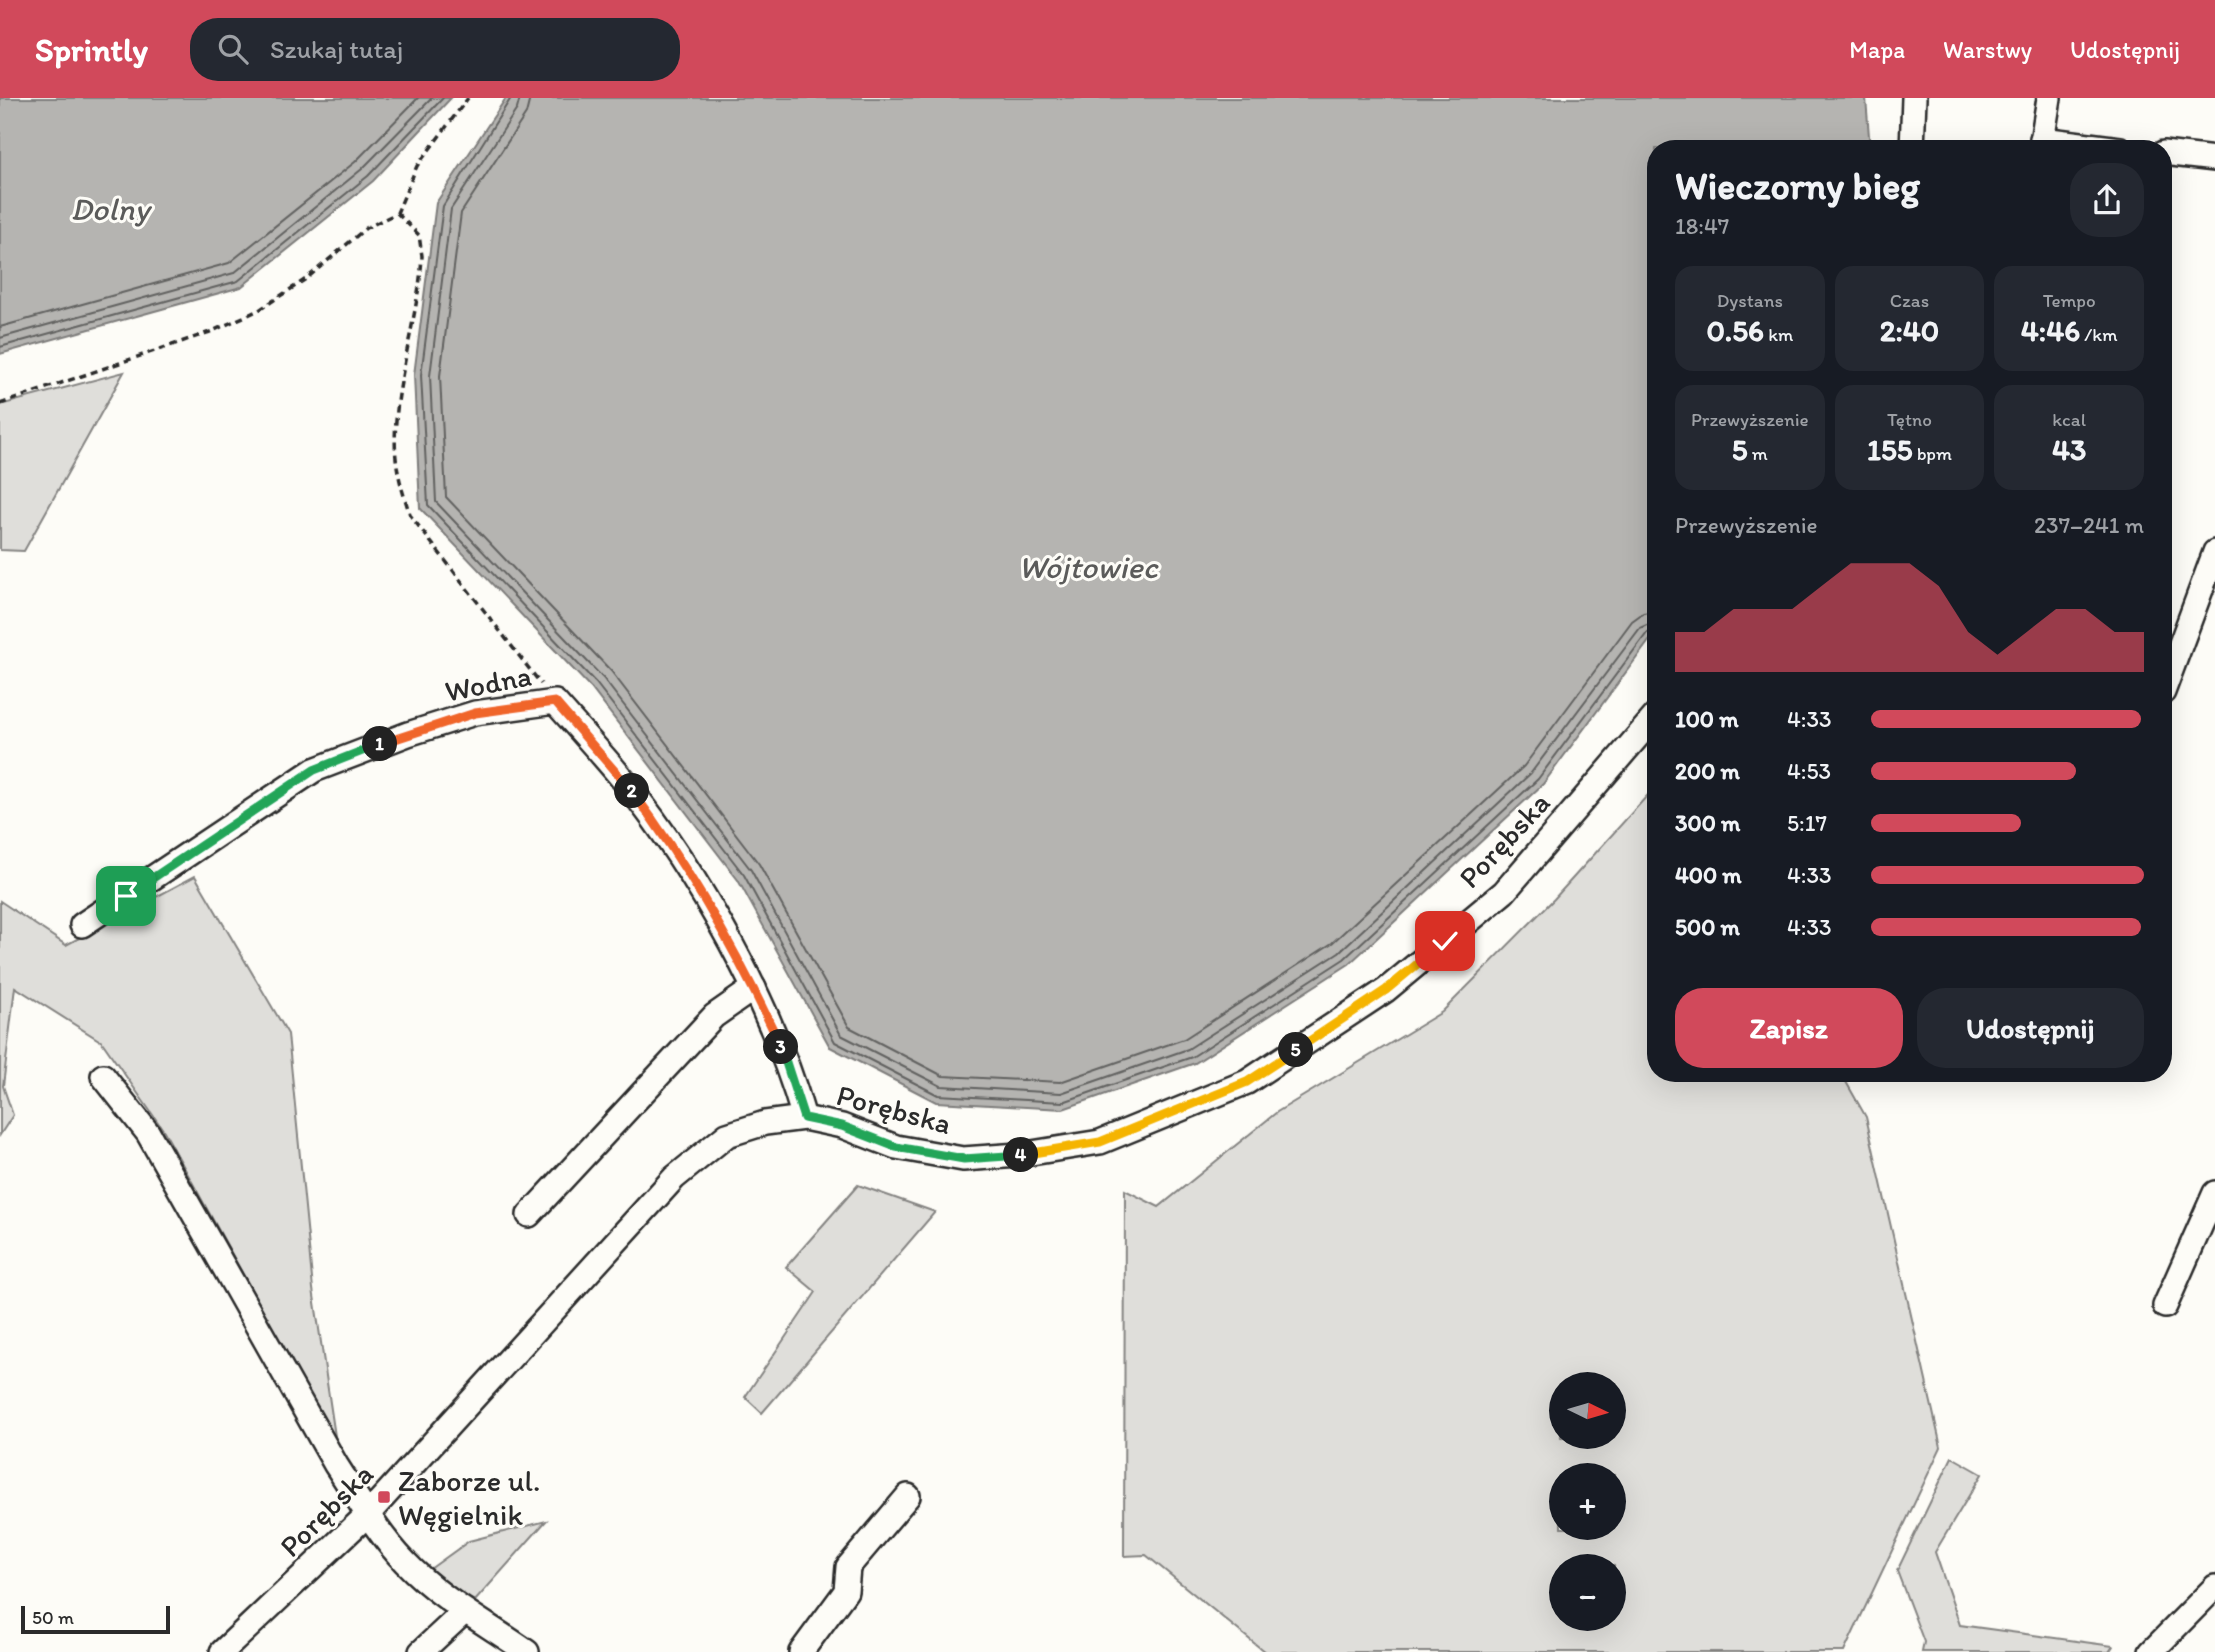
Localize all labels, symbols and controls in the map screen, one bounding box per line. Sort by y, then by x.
search box [190,18,680,81]
text: Sprintly [35,30,148,69]
icon: search [214,30,252,68]
text: Szukaj tutaj [270,33,403,65]
text: Mapa [1849,35,1905,64]
text: Warstwy [1943,35,2032,64]
text: Udostępnij [2070,35,2180,64]
text: Wieczorny bieg [1675,163,1920,209]
button: share [2070,163,2144,237]
water label: Dolny [71,190,152,228]
text: 18:47 [1675,212,1729,240]
text: Dystans [1717,289,1783,312]
text: Czas [1890,289,1929,312]
text: Tempo [2043,289,2096,312]
text: 0.56 [1706,312,1764,349]
text: 2:40 [1880,312,1939,349]
text: 4:46 [2021,312,2080,349]
text: km [1764,323,1793,346]
text: /km [2080,323,2118,346]
text: Przewyższenie [1691,408,1809,431]
text: Tętno [1887,408,1932,431]
text: kcal [2052,408,2086,431]
text: 5 [1732,431,1748,468]
text: 155 [1867,431,1912,468]
text: 43 [2052,431,2086,468]
text: m [1748,442,1768,465]
text: bpm [1912,442,1952,465]
text: Przewyższenie [1675,511,1817,539]
text: 237–241 m [2034,511,2144,539]
water label: Wójtowiec [1018,548,1159,586]
street label: Wodna [442,656,535,709]
text: 100 m [1675,705,1739,733]
text: 4:33 [1787,705,1832,733]
pin: 1 [362,726,398,762]
text: 1 [375,732,384,755]
text: 200 m [1675,757,1740,785]
text: 4:53 [1787,757,1831,785]
pin: 2 [614,774,650,808]
text: 2 [627,779,637,802]
street label: Porębska [1451,784,1558,895]
text: 300 m [1675,809,1740,837]
text: 5:17 [1787,809,1827,837]
text: 400 m [1675,861,1742,889]
text: 4:33 [1787,861,1832,889]
pin [96,866,156,926]
icon: arrive [107,877,145,915]
pin [1415,911,1475,971]
text: 500 m [1675,913,1740,941]
text: 4:33 [1787,913,1832,941]
icon: check [1426,922,1464,960]
button: Zapisz [1675,988,1903,1068]
button: Udostępnij [1917,988,2144,1068]
pin: 3 [764,1030,798,1065]
pin: 5 [1278,1032,1314,1068]
text: 3 [775,1035,786,1058]
text: 5 [1291,1038,1300,1061]
street label: Porębska [833,1076,956,1142]
pin: 4 [1004,1138,1038,1172]
text: 4 [1015,1143,1026,1166]
north arrow [1549,1372,1626,1449]
map controls [1549,1372,1626,1631]
street label: Porębska [271,1455,381,1565]
place label: Zaborze ul. Węgielnik [398,1462,540,1533]
button: + [1549,1463,1626,1540]
marker: Zaborze ul. Węgielnik [376,1489,392,1505]
button: − [1549,1554,1626,1631]
scale bar [21,1603,170,1635]
text: 50 m [32,1606,74,1629]

